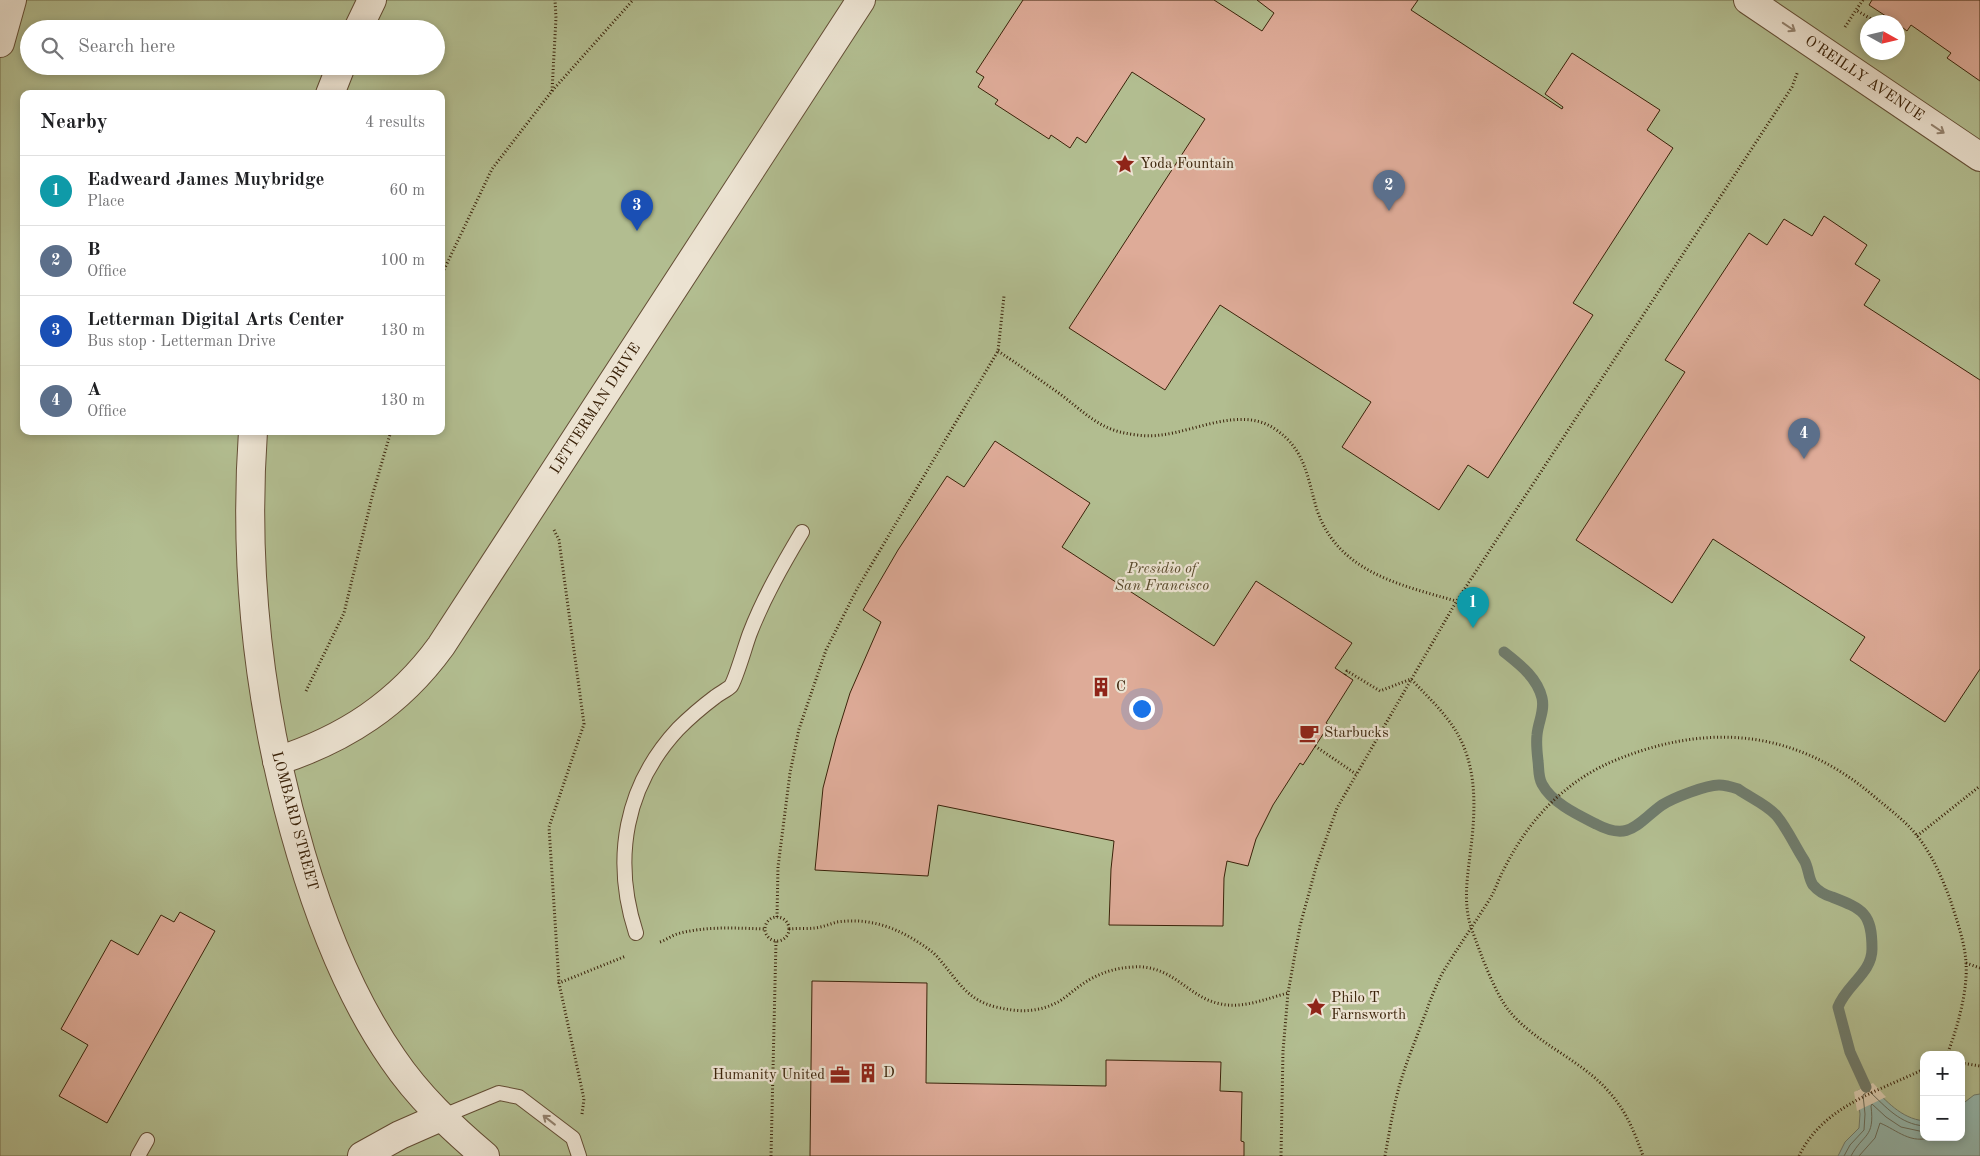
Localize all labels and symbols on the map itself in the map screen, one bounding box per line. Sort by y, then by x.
north arrow [1860,15,1905,60]
one-way arrow [1781,23,1795,33]
street label: O'REILLY AVENUE [1802,34,1926,124]
one-way arrow [1930,124,1944,134]
place icon: Yoda Fountain [1114,153,1136,175]
place label: Yoda Fountain [1140,157,1234,172]
pin: 2 [1373,170,1405,211]
pin: 3 [621,190,653,231]
street label: LETTERMAN DRIVE [548,341,644,477]
pin: 4 [1788,418,1820,459]
park label: Presidio of San Francisco [1115,562,1209,594]
pin: 1 [1457,587,1489,628]
building icon: C [1090,676,1112,698]
place label: C [1116,680,1126,695]
your location [1129,696,1155,722]
cafe icon: Starbucks [1298,722,1320,744]
place label: Starbucks [1324,726,1389,741]
street label: LOMBARD STREET [268,750,320,892]
place label: Philo T Farnsworth [1331,991,1406,1023]
place icon: Philo T Farnsworth [1305,996,1327,1018]
building icon: D [857,1062,879,1084]
office icon: Humanity United [829,1064,851,1086]
place label: D [883,1066,895,1081]
place label: Humanity United [712,1068,825,1083]
one-way arrow [542,1115,556,1125]

